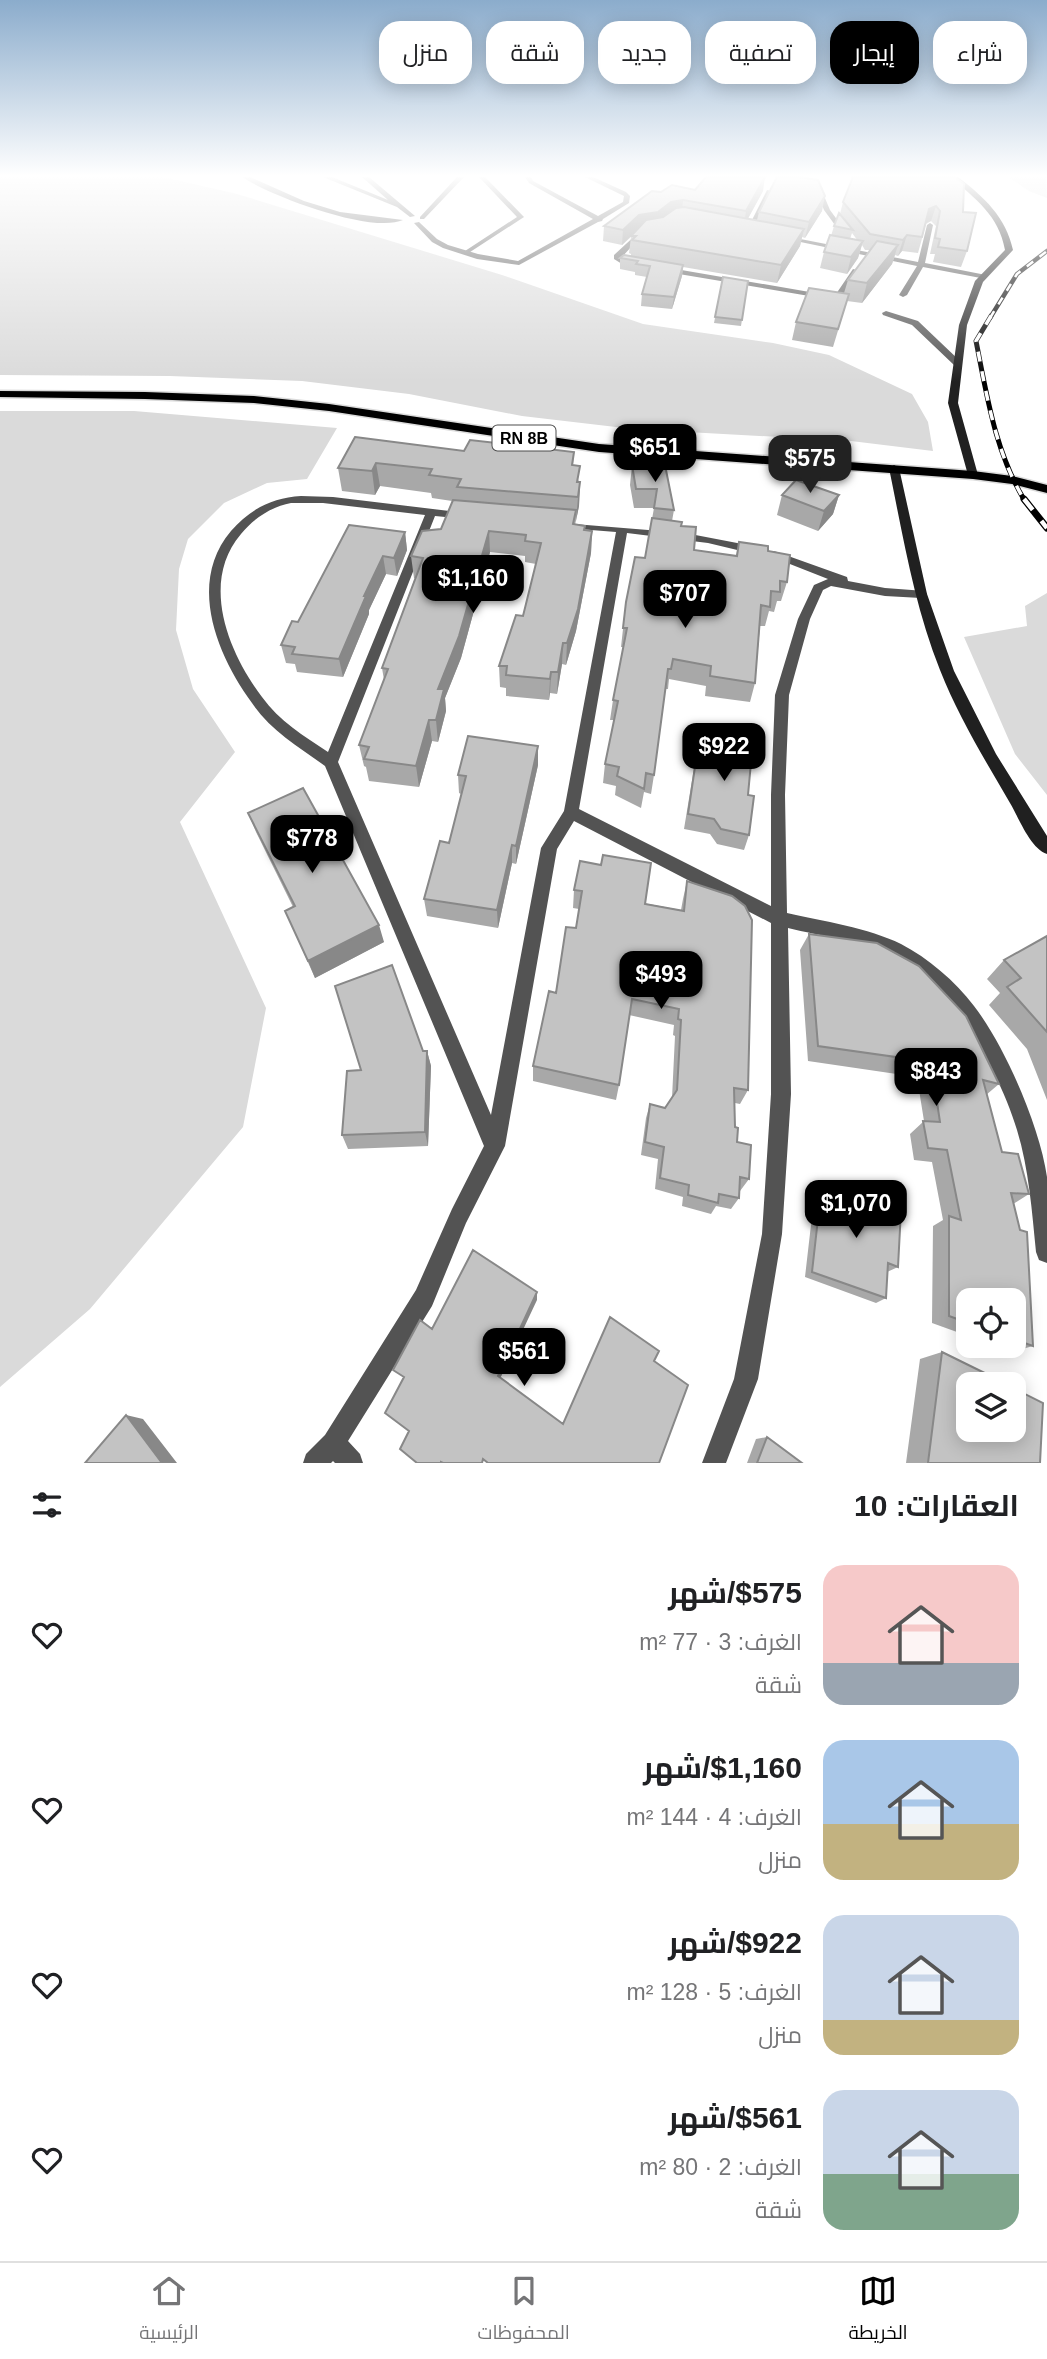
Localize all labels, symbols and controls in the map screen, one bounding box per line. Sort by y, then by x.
chip: منزل [379,21,472,84]
chip: شقة [486,21,584,84]
chip: جديد [598,21,691,84]
chip: تصفية [705,21,816,84]
chip: إيجار [830,21,919,84]
chip: شراء [933,21,1027,84]
pin: $651 [614,424,696,484]
road number: RN 8B [492,426,556,450]
text: $651 [629,434,681,460]
pin: $575 [769,435,851,495]
text: $575 [784,445,836,471]
pin: $1,160 [416,556,530,615]
text: $1,160 [438,565,508,591]
pin: $707 [644,570,726,630]
text: $707 [659,580,711,606]
pin: $922 [683,724,765,783]
text: $922 [698,733,750,759]
pin: $778 [271,816,353,875]
text: $778 [286,825,338,851]
pin: $493 [620,951,702,1011]
text: $493 [635,961,687,987]
pin: $843 [895,1048,977,1108]
text: $843 [910,1058,962,1084]
pin: $1,070 [799,1180,913,1240]
text: $1,070 [821,1190,891,1216]
map controls [956,1288,1026,1442]
button: locate [956,1288,1026,1358]
pin: $561 [483,1328,565,1388]
text: $561 [498,1338,550,1364]
button: layers [956,1372,1026,1442]
icon: filters [28,1486,66,1524]
text: العقارات: 10 [854,1489,1019,1522]
text: $575/شهر [668,1576,802,1609]
icon: home [879,1593,963,1677]
icon: heart [28,1616,66,1654]
text: الغرف: 3 · 77 m² [639,1629,802,1655]
text: شقة [755,1672,802,1698]
text: $1,160/شهر [643,1751,802,1784]
icon: home [879,1768,963,1852]
icon: heart [28,1791,66,1829]
text: الغرف: 4 · 144 m² [627,1804,802,1830]
text: منزل [758,1847,802,1873]
text: $922/شهر [668,1926,802,1959]
icon: home [879,1943,963,2027]
icon: heart [28,1966,66,2004]
text: الغرف: 5 · 128 m² [627,1979,802,2005]
text: منزل [758,2022,802,2048]
text: $561/شهر [668,2101,802,2134]
icon: home [879,2118,963,2202]
icon: heart [28,2141,66,2179]
text: الغرف: 2 · 80 m² [639,2154,802,2180]
text: شقة [755,2197,802,2223]
tab: الرئيسية [139,2272,199,2350]
tab: المحفوظات [477,2272,570,2350]
tab: الخريطة [848,2272,908,2350]

